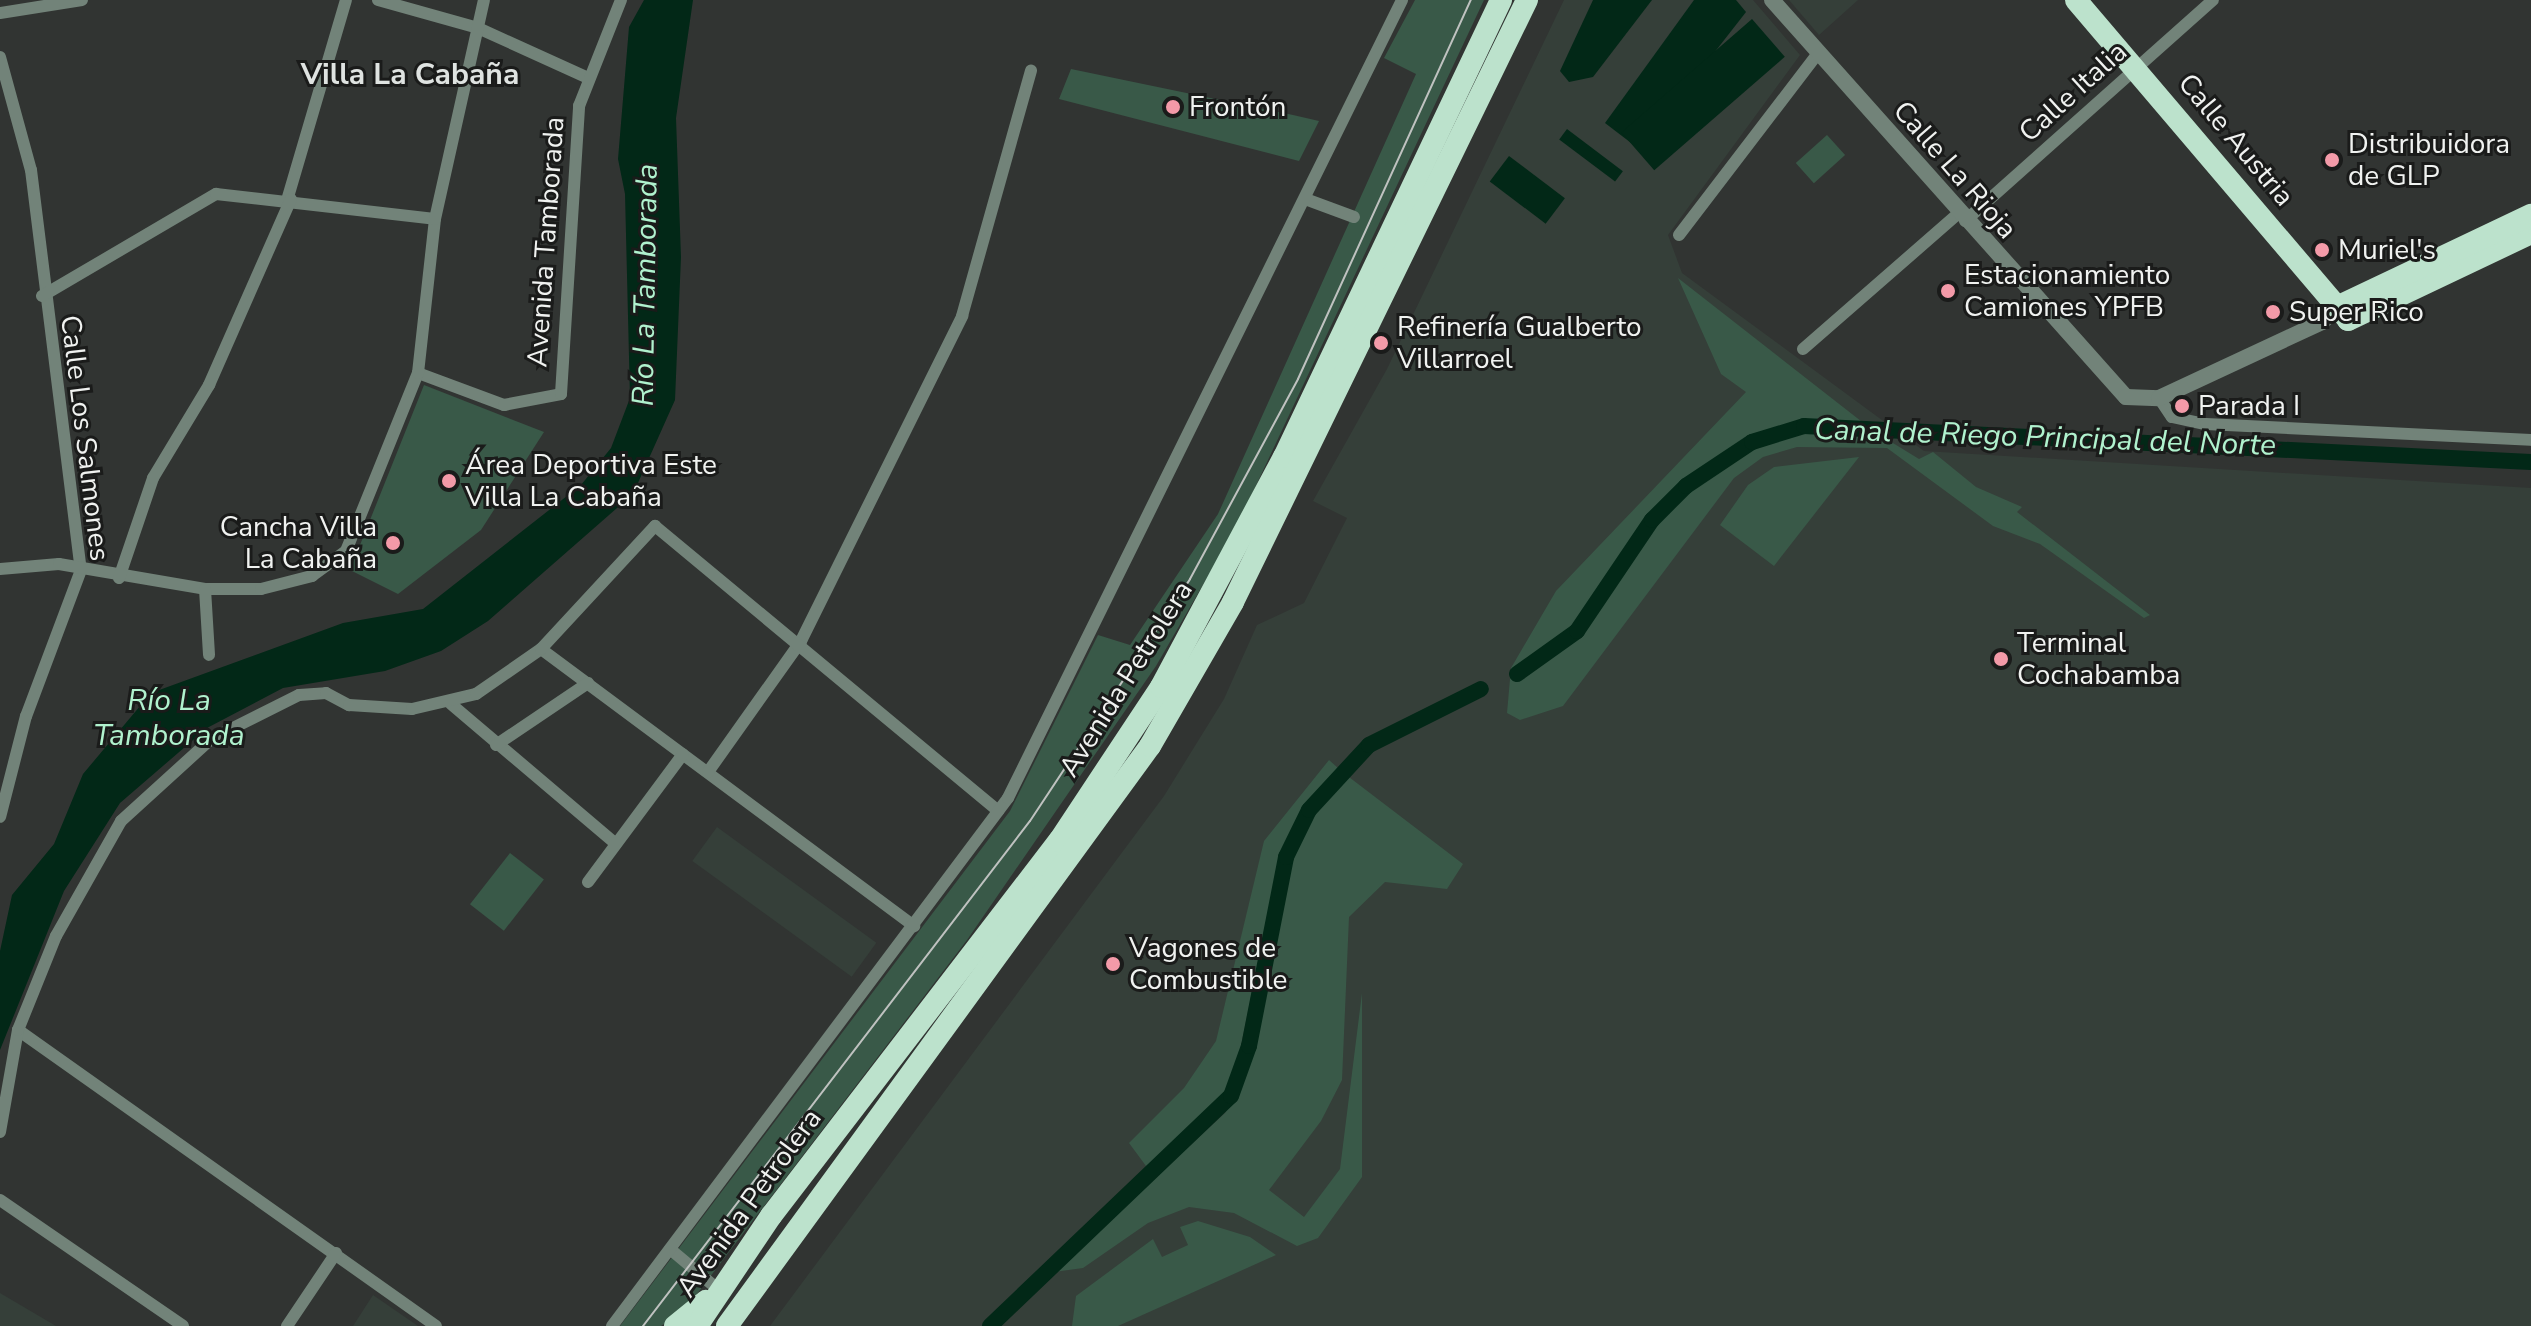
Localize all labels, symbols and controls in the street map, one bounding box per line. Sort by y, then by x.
street label: Calle Italia [2012,35,2134,149]
district label: Villa La Cabaña [301,57,519,93]
street label: Calle Austria [2171,67,2301,213]
place label: Frontón [1189,90,1287,124]
street label: Calle La Rioja [1886,94,2024,246]
marker: Frontón [1164,98,1182,116]
street label: Avenida Tamborada [520,116,572,368]
place label: Distribuidora de GLP [2348,127,2510,193]
marker: Distribuidora de GLP [2323,151,2341,169]
water label: Río La Tamborada [626,163,666,407]
place label: Muriel's [2338,233,2436,267]
marker: Muriel's [2313,241,2331,259]
place label: Estacionamiento Camiones YPFB [1964,258,2170,324]
marker: Estacionamiento Camiones YPFB [1939,282,1957,300]
place label: Super Rico [2289,295,2424,329]
marker: Super Rico [2264,303,2282,321]
place label: Refinería Gualberto Villarroel [1397,310,1642,376]
street label: Calle Los Salmones [53,313,117,563]
marker: Refinería Gualberto Villarroel [1372,334,1390,352]
place label: Parada I [2198,389,2300,423]
marker: Parada I [2173,397,2191,415]
water label: Canal de Riego Principal del Norte [1813,412,2277,464]
place label: Área Deportiva Este Villa La Cabaña [465,448,717,514]
marker: Área Deportiva Este Villa La Cabaña [440,472,458,490]
place label: Cancha Villa La Cabaña [220,510,377,576]
marker: Cancha Villa La Cabaña [384,534,402,552]
street label: Avenida Petrolera [1052,575,1200,783]
place label: Terminal Cochabamba [2017,626,2180,692]
marker: Terminal Cochabamba [1992,650,2010,668]
water label: Río La Tamborada [93,683,245,754]
place label: Vagones de Combustible [1129,931,1287,997]
marker: Vagones de Combustible [1104,955,1122,973]
street label: Avenida Petrolera [669,1102,829,1304]

